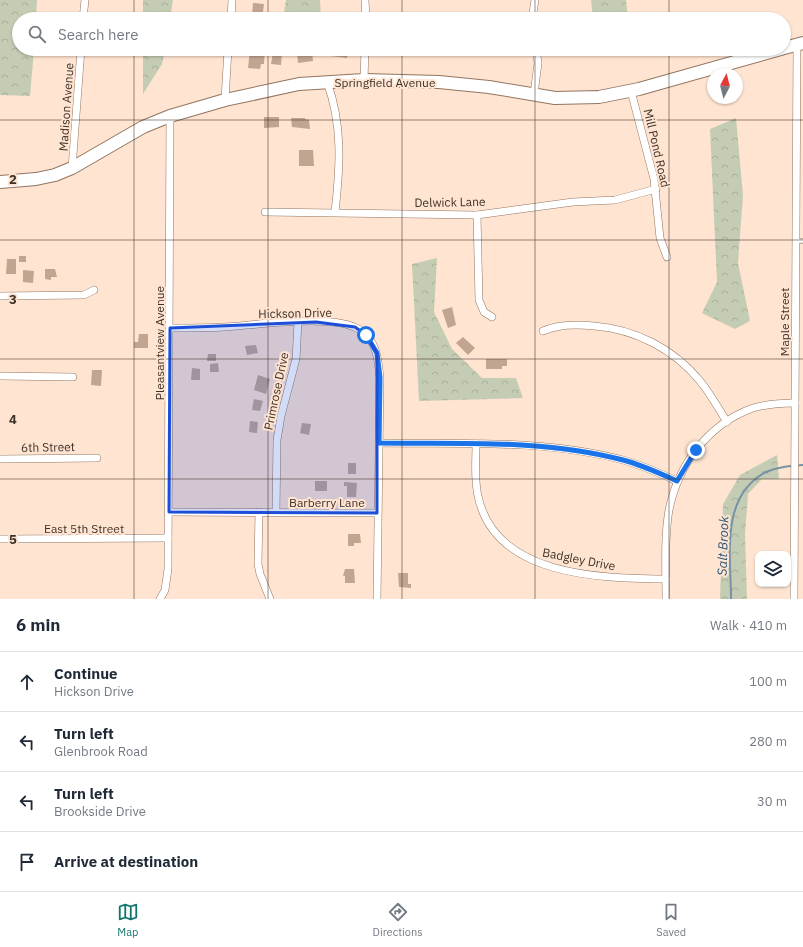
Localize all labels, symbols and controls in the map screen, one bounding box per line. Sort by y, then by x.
search box [12,12,791,56]
icon: search [26,23,48,45]
text: Search here [58,25,138,44]
street label: Madison Avenue [55,62,77,152]
north arrow [707,68,743,104]
street label: Springfield Avenue [334,75,436,90]
street label: Mill Pond Road [641,107,673,189]
text: 2 [9,171,17,188]
street label: Delwick Lane [414,194,486,210]
street label: Pleasantview Avenue [152,285,167,400]
street label: Maple Street [777,288,792,356]
text: 3 [9,291,17,308]
street label: Hickson Drive [258,305,332,321]
route start [357,326,375,344]
street label: Primrose Drive [260,350,292,431]
text: 4 [9,411,17,428]
street label: 6th Street [21,439,75,455]
route end [687,441,705,459]
street label: Barberry Lane [289,495,365,510]
water label: Salt Brook [713,516,733,576]
street label: East 5th Street [44,521,124,536]
text: 5 [9,531,17,548]
street label: Badgley Drive [541,545,617,574]
map controls [755,551,791,587]
button: layers [755,551,791,587]
text: 6 min [16,614,60,636]
text: Walk · 410 m [710,617,787,634]
text: Continue [54,664,118,683]
icon: ahead [16,671,38,693]
text: 100 m [749,673,787,690]
text: Hickson Drive [54,683,134,700]
text: Turn left [54,724,114,743]
icon: left [16,731,38,753]
text: 280 m [749,733,787,750]
text: Glenbrook Road [54,743,148,760]
text: Turn left [54,784,114,803]
icon: left [16,791,38,813]
text: 30 m [757,793,787,810]
text: Brookside Drive [54,803,146,820]
icon: arrive [16,851,38,873]
text: Arrive at destination [54,852,198,871]
tab: Map [117,901,139,939]
tab: Directions [373,901,423,939]
tab: Saved [656,901,686,939]

